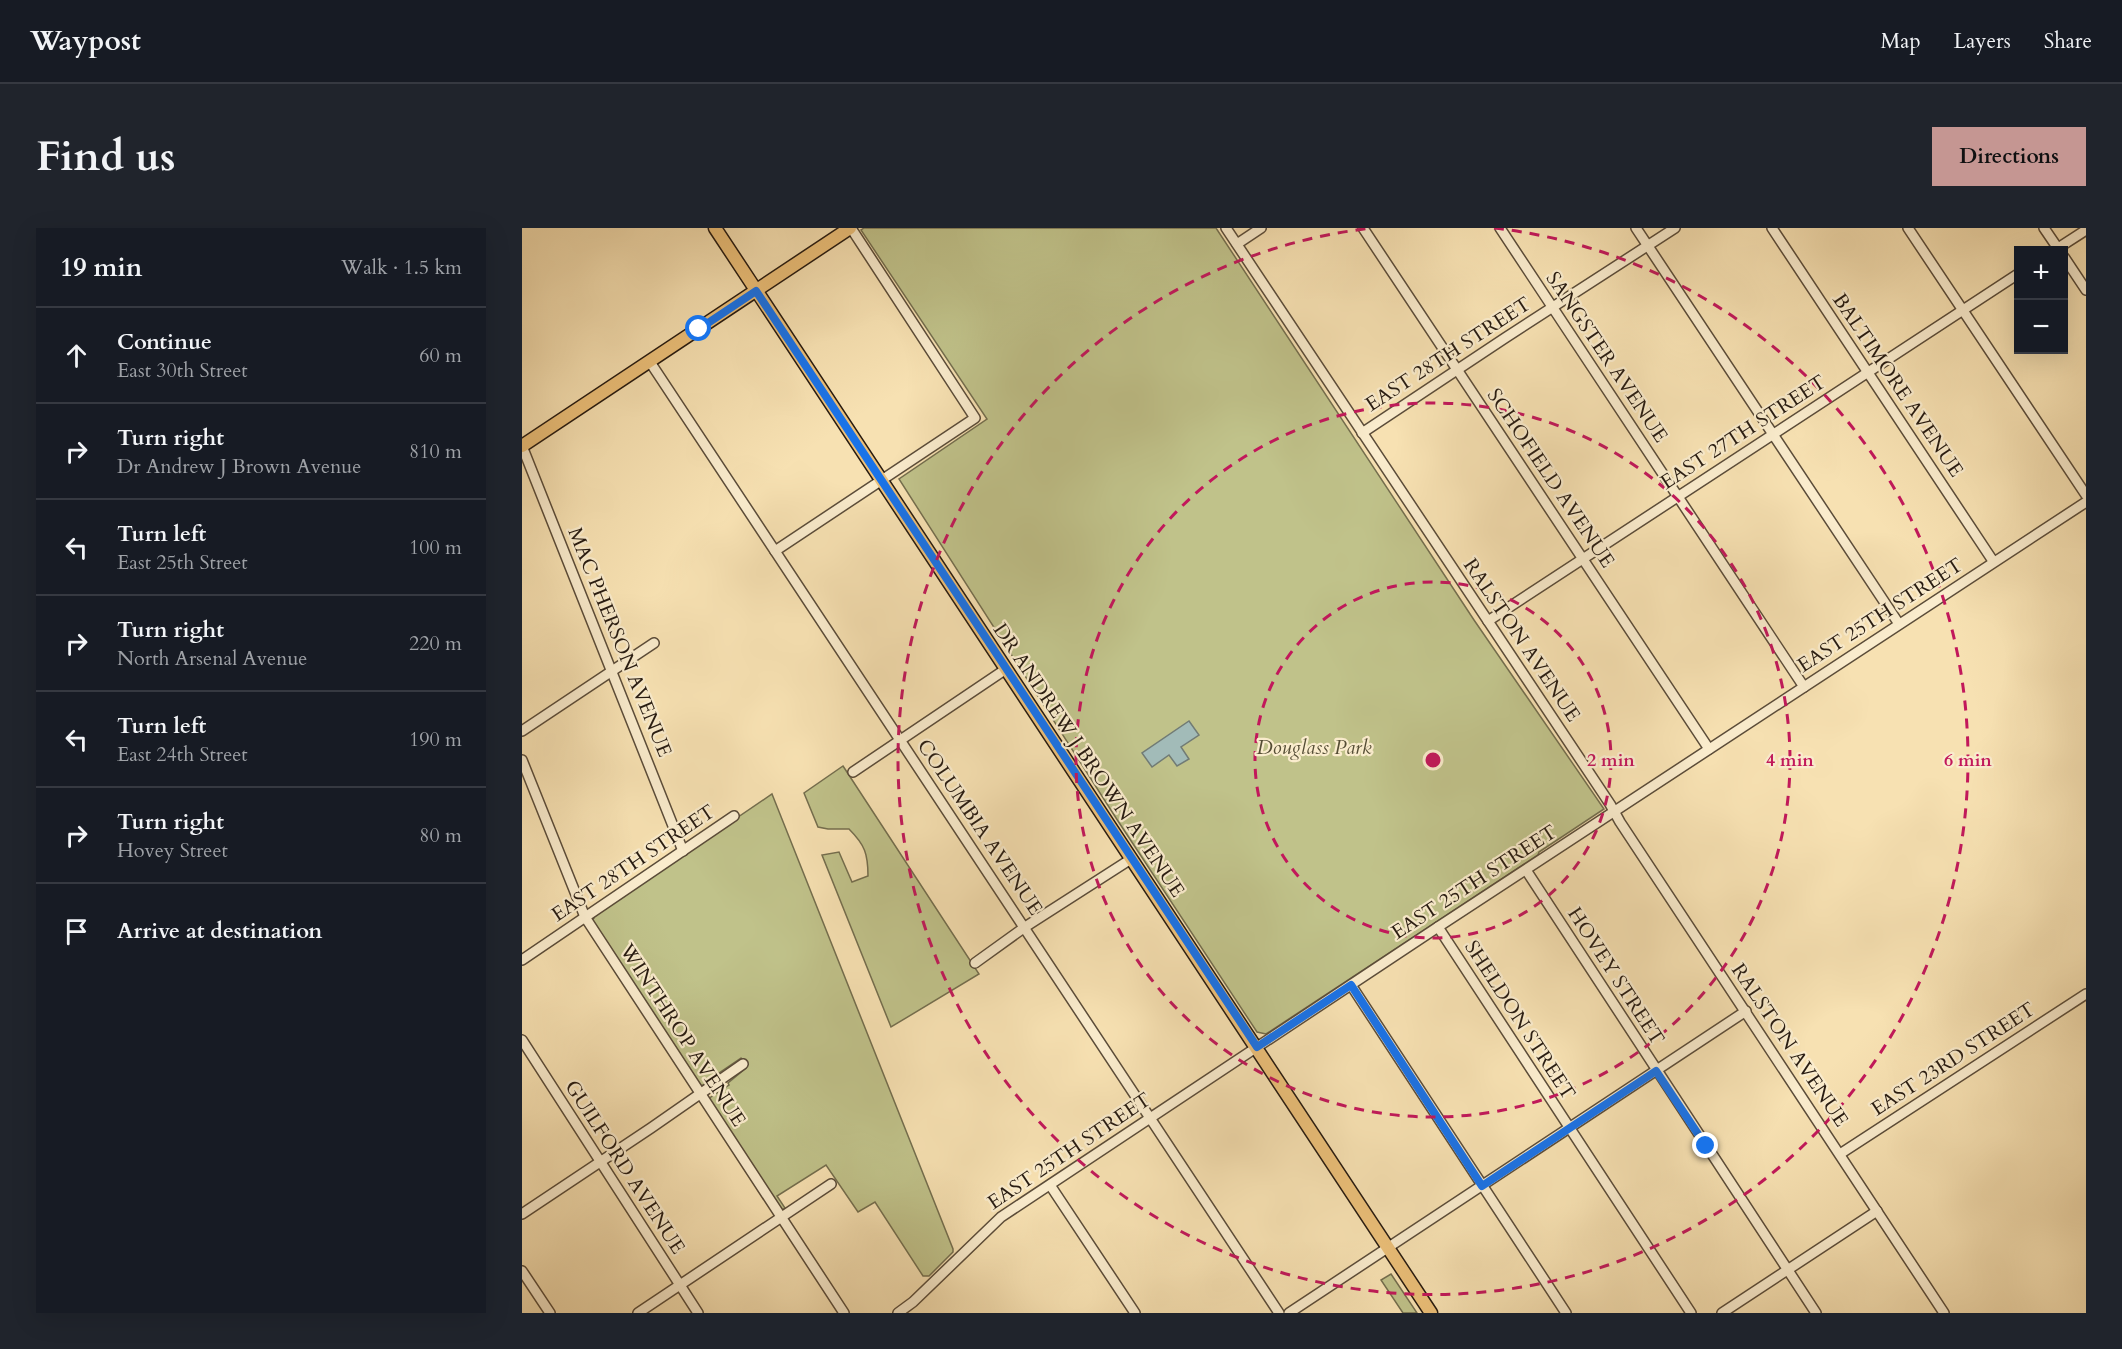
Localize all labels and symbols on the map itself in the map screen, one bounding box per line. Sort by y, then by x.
street label: SANGSTER AVENUE [1540,266,1674,448]
street label: BALTIMORE AVENUE [1826,288,1970,482]
street label: EAST 28TH STREET [1360,290,1536,418]
route start [685,315,711,341]
street label: EAST 27TH STREET [1655,368,1831,496]
street label: SCHOFIELD AVENUE [1481,383,1621,573]
street label: MAC PHERSON AVENUE [562,523,678,761]
street label: EAST 25TH STREET [1792,551,1968,679]
street label: RALSTON AVENUE [1457,553,1587,727]
street label: DR ANDREW J BROWN AVENUE [987,618,1191,902]
street label: COLUMBIA AVENUE [911,734,1049,920]
park label: Douglass Park [1256,734,1372,761]
text: 2 min [1587,748,1635,773]
text: 4 min [1766,748,1814,773]
text: 6 min [1944,748,1992,773]
centre of rings [1423,750,1443,770]
street label: EAST 28TH STREET [546,798,720,928]
street label: EAST 25TH STREET [1386,818,1562,946]
street label: HOVEY STREET [1561,902,1671,1050]
street label: SHELDON STREET [1458,935,1582,1105]
street label: WINTHROP AVENUE [613,938,752,1132]
street label: RALSTON AVENUE [1725,958,1855,1132]
street label: EAST 23RD STREET [1866,996,2041,1122]
street label: GUILFORD AVENUE [559,1075,691,1259]
street label: EAST 25TH STREET [982,1086,1156,1216]
route end [1692,1132,1718,1158]

